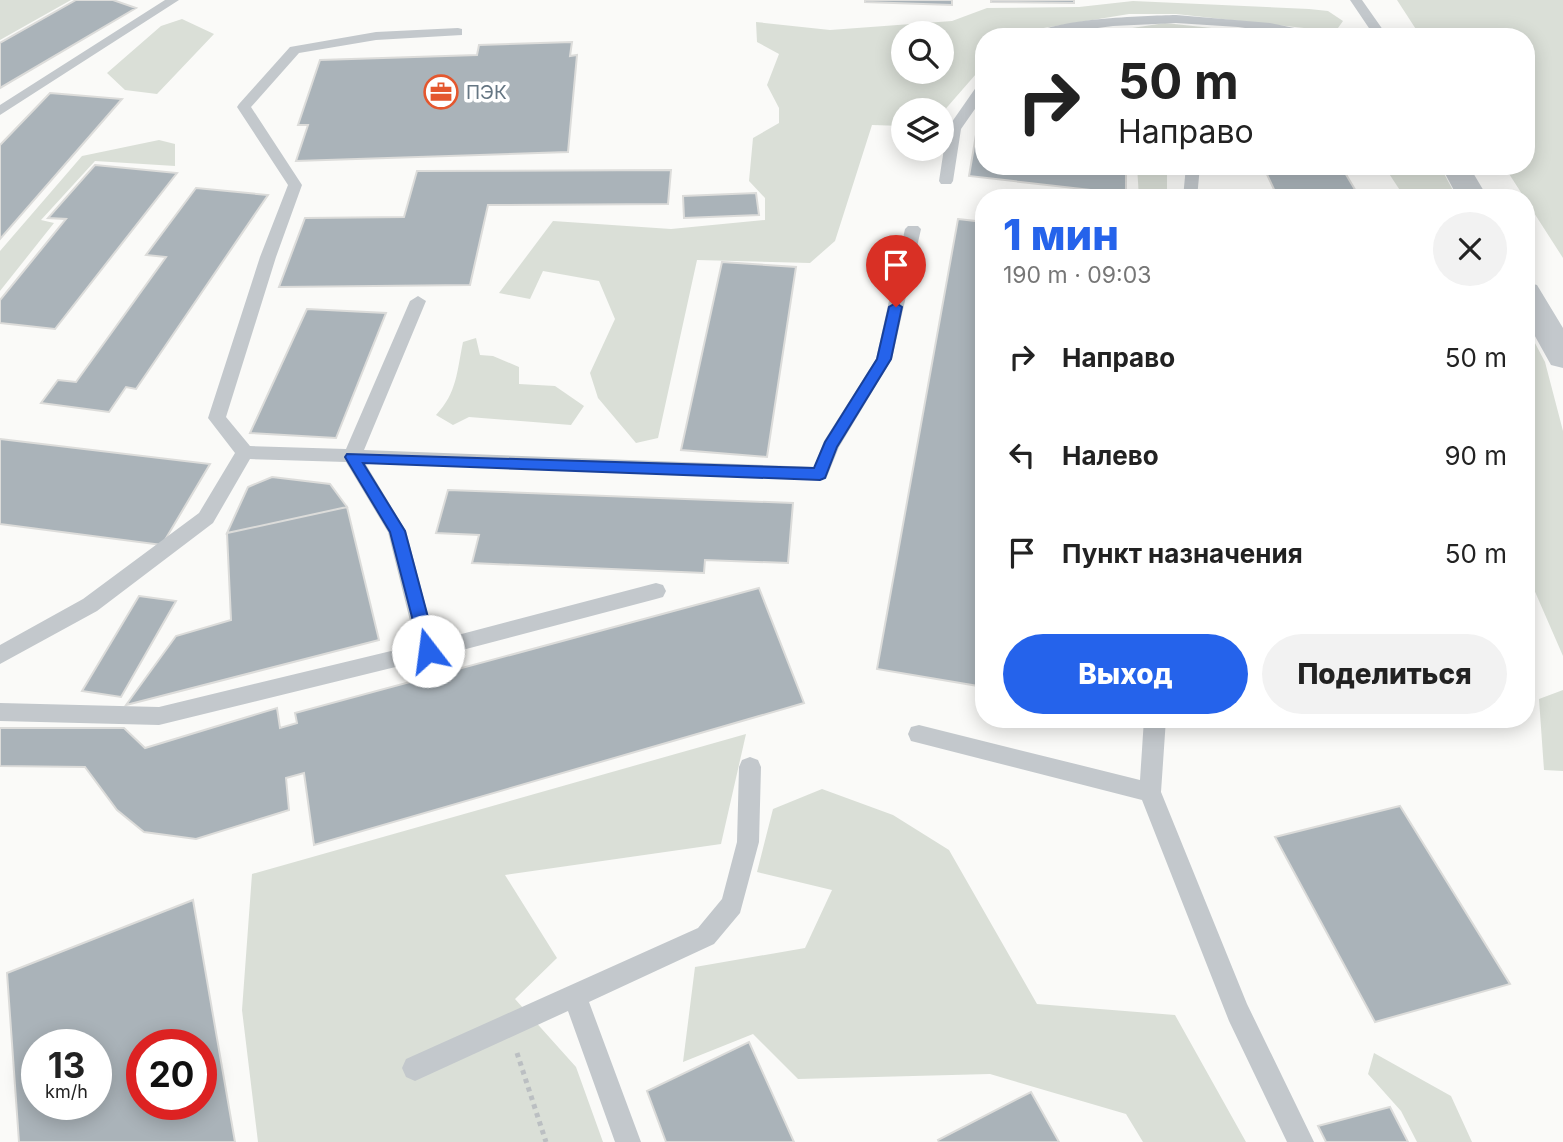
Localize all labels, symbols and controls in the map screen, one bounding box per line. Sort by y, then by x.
map controls [891,21,954,161]
button: search [891,21,954,84]
text: 50 m [1118,52,1239,111]
icon: right [1003,56,1094,147]
office icon: ПЭК [422,73,460,111]
place label: ПЭК [466,81,507,104]
button: layers [891,98,954,161]
text: Направо [1118,112,1254,151]
text: 1 мин [1003,209,1119,260]
button: close [1433,212,1507,286]
pin [866,235,926,307]
icon: arrive [877,246,915,284]
text: 190 m · 09:03 [1003,261,1151,289]
icon: right [1003,338,1041,376]
text: Направо [1062,342,1175,373]
text: 50 m [1445,342,1507,373]
icon: left [1003,436,1041,474]
text: Налево [1062,440,1159,471]
text: 90 m [1444,440,1507,471]
icon: arrive [1003,534,1041,572]
text: Пункт назначения [1062,538,1303,569]
text: 50 m [1445,538,1507,569]
position arrow [391,614,465,688]
button: Выход [1003,634,1248,714]
button: Поделиться [1262,634,1507,714]
speed limit sign: 20 [126,1029,217,1120]
text: 13 [48,1044,85,1086]
text: km/h [45,1081,88,1102]

